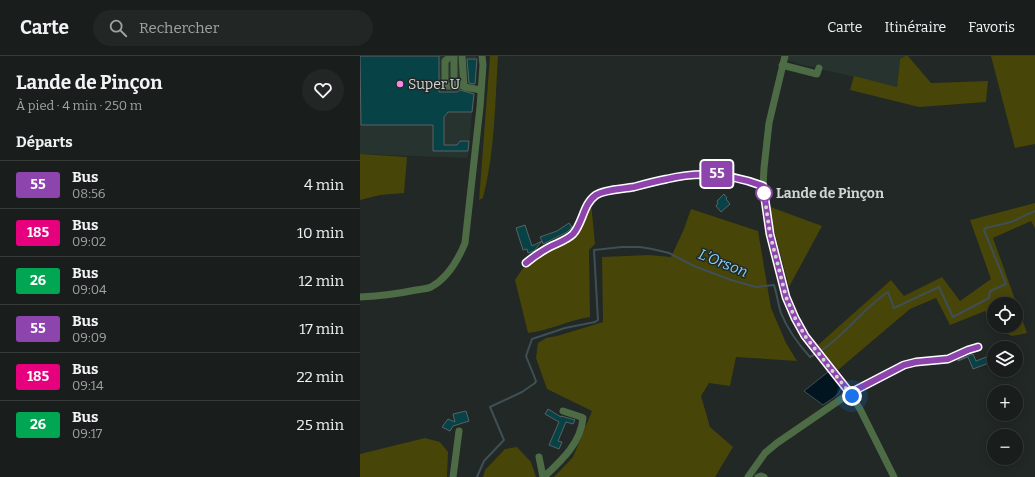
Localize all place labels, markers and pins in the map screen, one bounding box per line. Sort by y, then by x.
place label: Super U [408,76,461,93]
marker: Super U [395,79,405,89]
marker: Lande de Pinçon [755,184,773,202]
place label: Lande de Pinçon [776,185,884,202]

